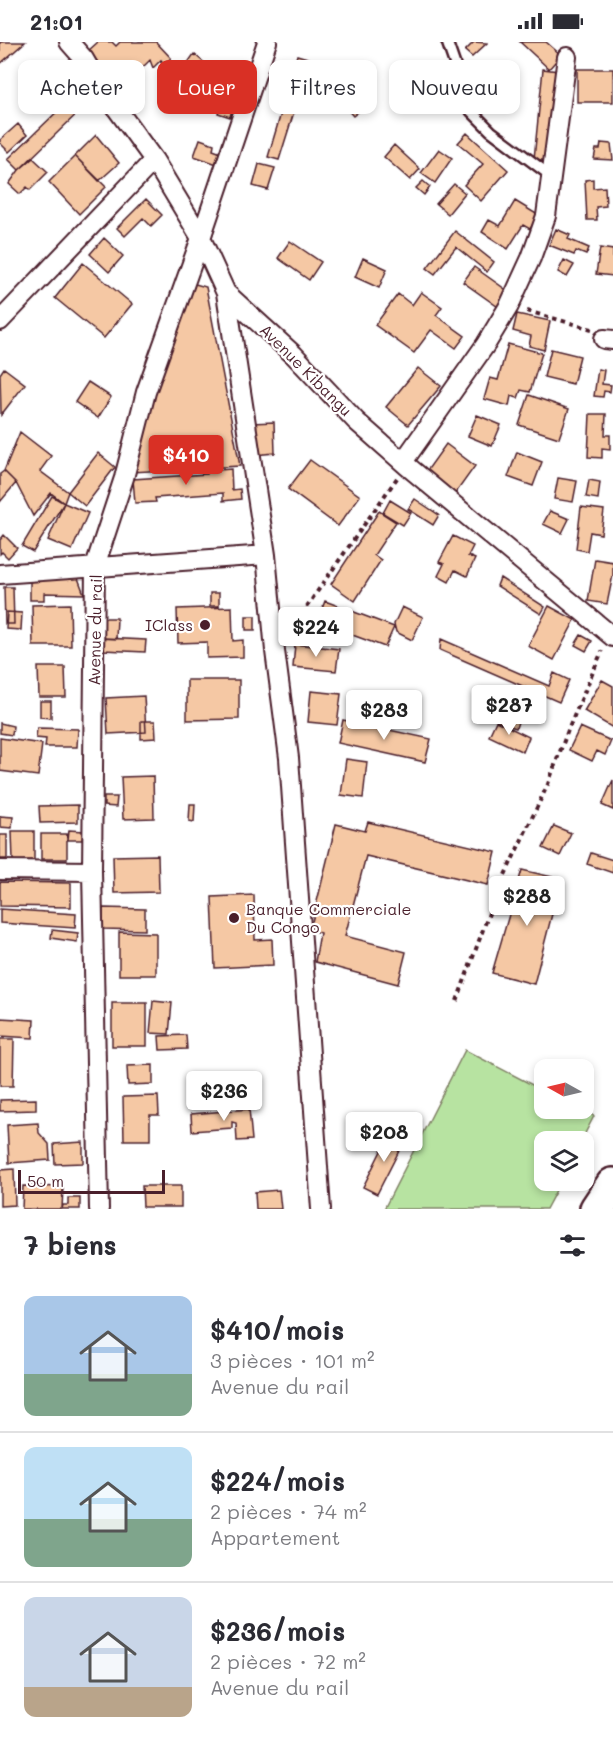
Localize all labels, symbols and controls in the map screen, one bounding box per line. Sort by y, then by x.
text: 21:01 [30,7,83,36]
chip: Acheter [18,60,145,114]
chip: Louer [157,60,257,114]
chip: Filtres [269,60,377,114]
chip: Nouveau [389,60,520,114]
street label: Avenue Kibangu [256,319,357,420]
pin: $410 [150,435,222,486]
text: $410 [163,441,209,467]
street label: Avenue du rail [83,574,106,686]
pin: $224 [280,607,352,658]
text: $224 [292,613,340,639]
place label: IClass [145,614,193,635]
marker: IClass [198,618,212,632]
pin: $287 [473,685,545,736]
pin: $283 [348,690,420,741]
text: $287 [485,691,533,717]
text: $283 [360,696,408,722]
pin: $288 [491,876,563,927]
text: $288 [503,882,551,908]
place label: Banque Commerciale Du Congo [246,898,411,937]
marker: Banque Commerciale Du Congo [227,911,241,925]
north arrow [534,1059,594,1119]
map controls [534,1059,594,1191]
pin: $236 [188,1071,260,1122]
text: $236 [200,1077,248,1103]
pin: $208 [348,1112,420,1163]
text: $208 [360,1118,408,1144]
button: layers [534,1131,594,1191]
scale bar [18,1167,165,1194]
text: 50 m [27,1170,64,1191]
text: 7 biens [24,1228,117,1262]
icon: filters [556,1229,589,1262]
text: $410/mois [210,1313,344,1347]
icon: home [72,1320,144,1392]
text: 3 pièces · 101 m² [210,1347,374,1373]
text: Avenue du rail [210,1373,349,1399]
text: $224/mois [210,1464,345,1498]
icon: home [72,1471,144,1543]
text: 2 pièces · 74 m² [210,1498,367,1524]
text: Appartement [210,1524,340,1550]
text: $236/mois [210,1614,345,1648]
icon: home [72,1621,144,1693]
text: 2 pièces · 72 m² [210,1648,366,1674]
text: Avenue du rail [210,1674,349,1700]

